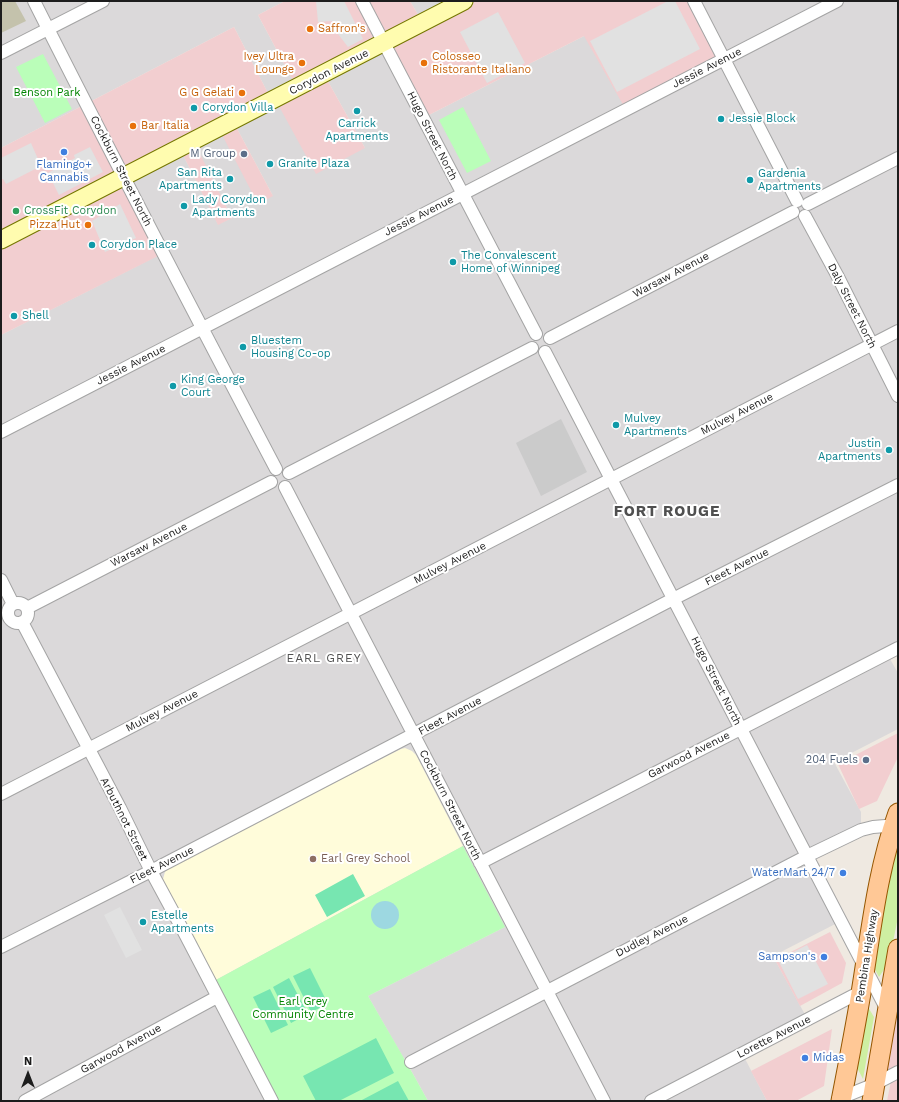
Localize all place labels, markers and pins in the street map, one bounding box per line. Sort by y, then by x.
place label: Saffron's [318,22,365,36]
marker: Saffron's [305,24,315,34]
place label: Ivey Ultra Lounge [243,50,294,76]
place label: Colosseo Ristorante Italiano [432,50,531,76]
marker: Ivey Ultra Lounge [297,58,307,68]
marker: Colosseo Ristorante Italiano [419,58,429,68]
place label: G G Gelati [179,86,234,100]
marker: G G Gelati [237,88,247,98]
place label: Corydon Villa [202,101,273,115]
marker: Corydon Villa [189,103,199,113]
marker: Carrick Apartments [352,106,362,116]
place label: Jessie Block [729,112,796,126]
marker: Jessie Block [716,114,726,124]
place label: Carrick Apartments [325,117,389,143]
place label: Bar Italia [141,119,189,133]
marker: Bar Italia [128,121,138,131]
marker: Flamingo+ Cannabis [59,147,69,157]
place label: M Group [190,147,236,161]
marker: M Group [239,149,249,159]
place label: Granite Plaza [278,157,349,171]
place label: Flamingo+ Cannabis [36,158,92,184]
marker: Granite Plaza [265,159,275,169]
place label: San Rita Apartments [159,166,222,192]
place label: Gardenia Apartments [758,167,821,193]
marker: San Rita Apartments [225,174,235,184]
marker: Gardenia Apartments [745,175,755,185]
place label: Lady Corydon Apartments [192,193,266,219]
marker: Lady Corydon Apartments [179,201,189,211]
place label: CrossFit Corydon [24,204,117,218]
marker: CrossFit Corydon [11,206,21,216]
place label: Pizza Hut [29,218,80,232]
marker: Pizza Hut [83,220,93,230]
place label: Corydon Place [100,238,177,252]
marker: Corydon Place [87,240,97,250]
place label: The Convalescent Home of Winnipeg [461,249,560,275]
marker: The Convalescent Home of Winnipeg [448,257,458,267]
place label: Shell [22,309,49,323]
marker: Shell [9,311,19,321]
place label: Bluestem Housing Co-op [251,334,331,360]
marker: Bluestem Housing Co-op [238,342,248,352]
place label: King George Court [181,373,245,399]
marker: King George Court [168,381,178,391]
place label: Mulvey Apartments [624,412,687,438]
marker: Mulvey Apartments [611,420,621,430]
place label: Justin Apartments [818,437,881,463]
marker: Justin Apartments [884,445,894,455]
place label: 204 Fuels [806,753,858,767]
marker: 204 Fuels [861,755,871,765]
place label: Earl Grey School [321,852,410,866]
marker: Earl Grey School [308,854,318,864]
place label: WaterMart 24/7 [752,866,835,880]
marker: WaterMart 24/7 [838,868,848,878]
place label: Estelle Apartments [151,909,214,935]
marker: Estelle Apartments [138,917,148,927]
place label: Sampson's [758,950,816,964]
marker: Sampson's [819,952,829,962]
place label: Midas [813,1051,844,1065]
marker: Midas [800,1053,810,1063]

